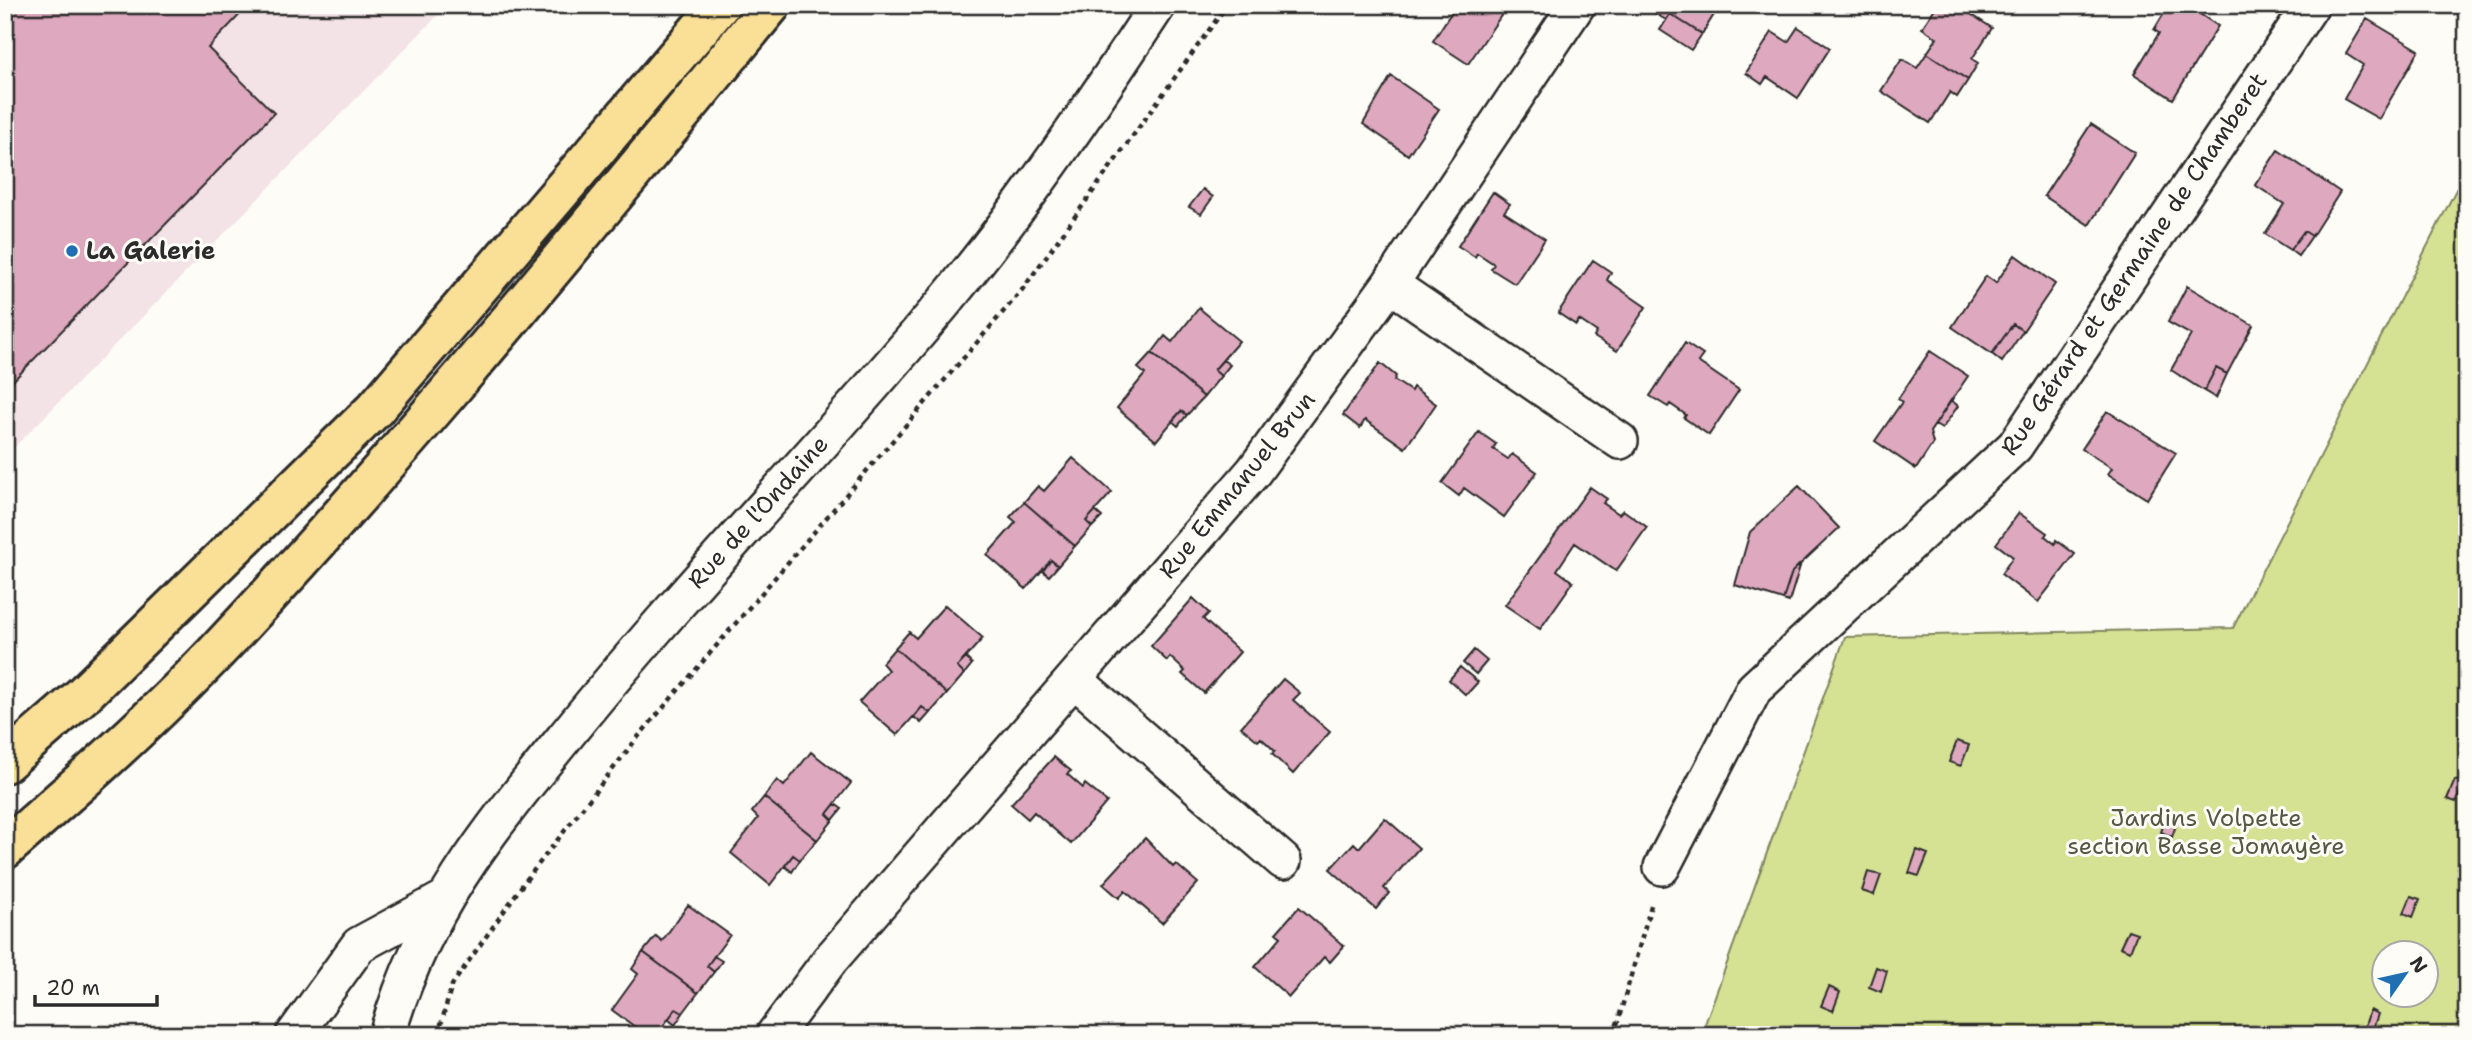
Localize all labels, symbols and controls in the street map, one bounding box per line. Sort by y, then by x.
street label: Rue Gérard et Germaine de Chamberet [1993,66,2275,462]
place label: La Galerie [86,235,215,267]
marker: La Galerie [64,243,80,259]
street label: Rue Emmanuel Brun [1152,385,1322,585]
street label: Rue de l'Ondaine [681,429,835,595]
park label: Jardins Volpette section Basse Jomayère [2067,802,2345,862]
north arrow [2370,939,2440,1009]
text: N [2404,952,2433,978]
scale bar [35,963,158,1007]
text: 20 m [46,974,100,1002]

